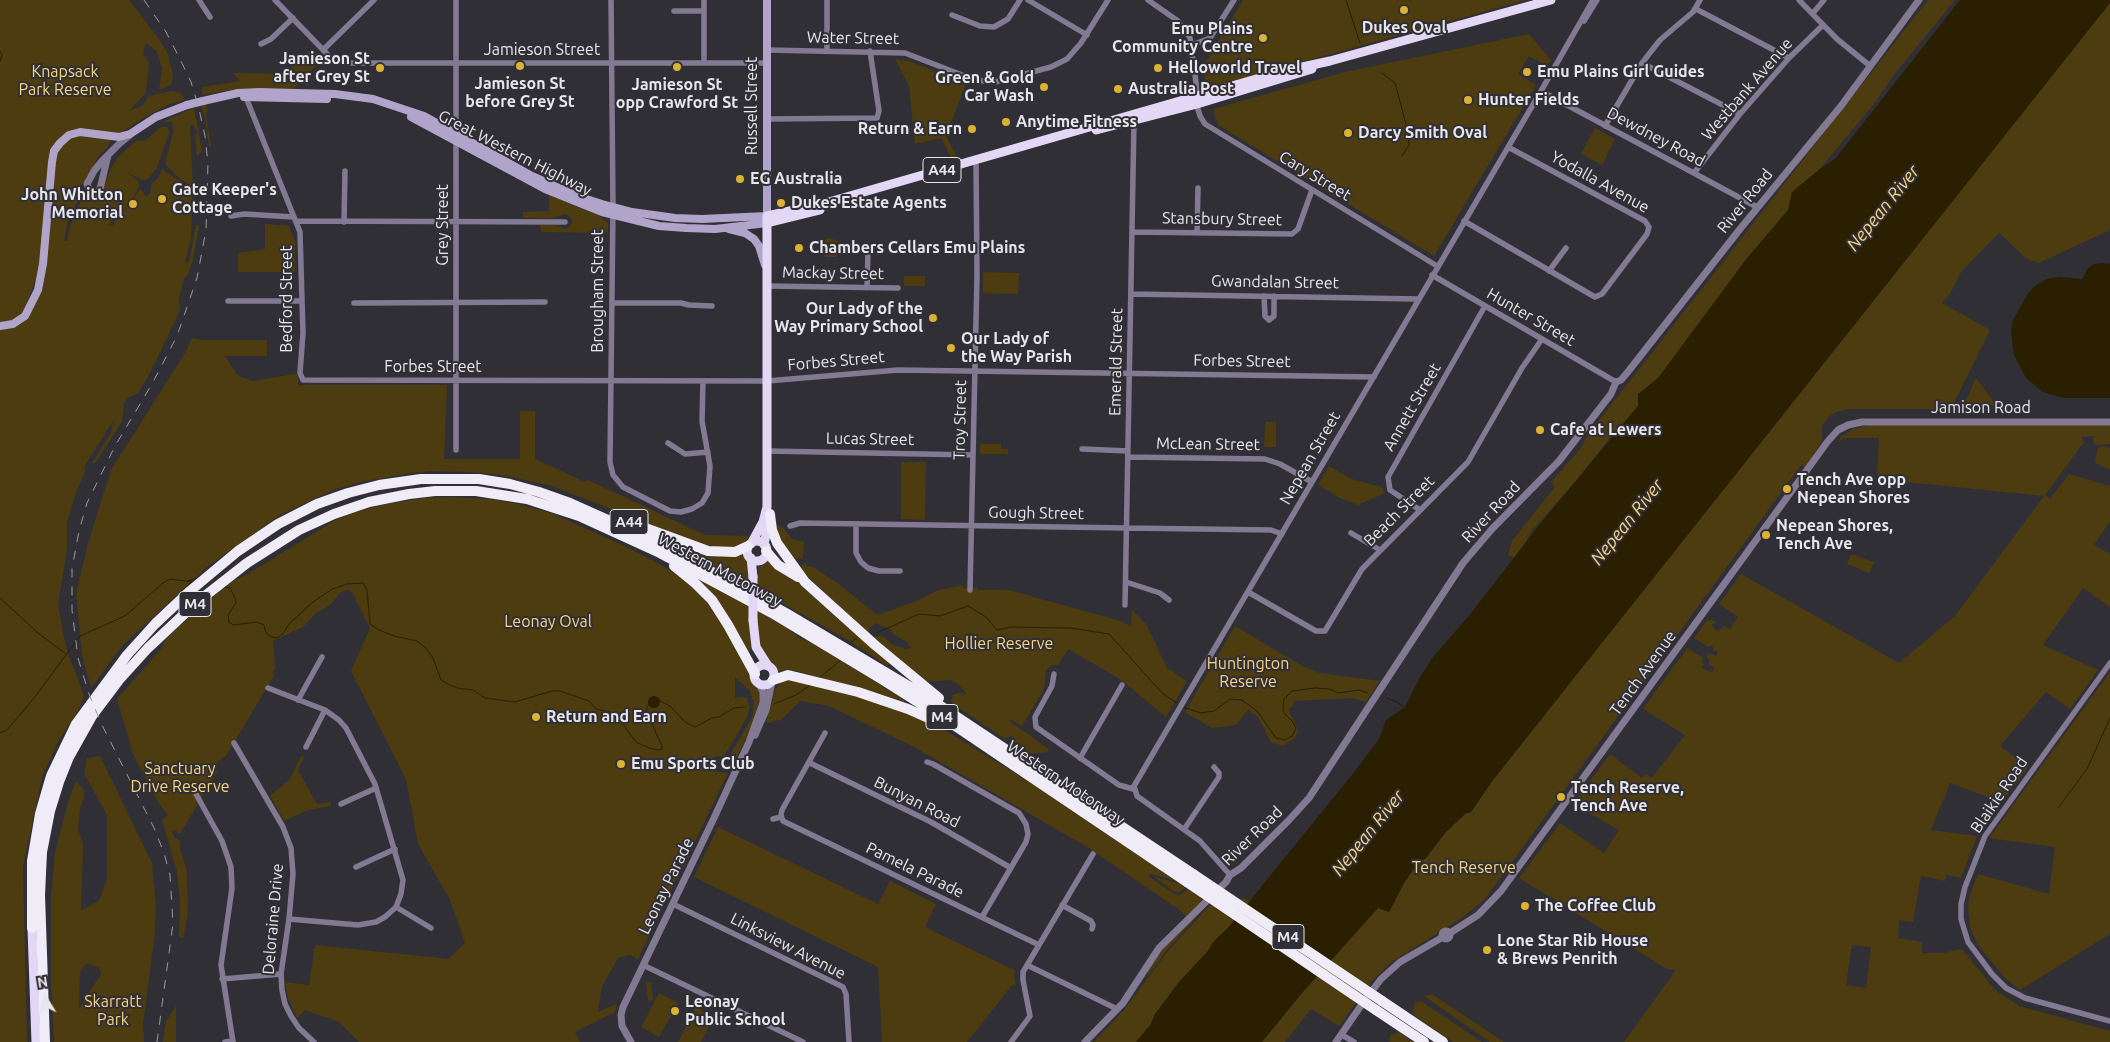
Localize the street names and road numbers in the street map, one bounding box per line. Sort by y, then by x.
street label: Water Street [807,28,899,48]
street label: Westbank Avenue [1697,34,1797,144]
street label: Jamieson Street [484,40,600,60]
street label: Russell Street [742,57,762,155]
street label: Dewdney Road [1604,103,1708,171]
street label: Great Western Highway [435,106,595,200]
street label: Cary Street [1276,147,1354,205]
street label: Yodalla Avenue [1547,147,1653,217]
road number: A44 [923,158,961,182]
street label: River Road [1713,165,1777,237]
street label: Grey Street [433,184,453,266]
street label: Stansbury Street [1162,208,1282,230]
street label: Brougham Street [588,229,608,353]
street label: Bedford Street [277,245,297,353]
street label: Mackay Street [782,263,884,283]
street label: Gwandalan Street [1211,271,1339,293]
street label: Hunter Street [1483,284,1579,350]
street label: Emerald Street [1105,308,1127,416]
street label: Forbes Street [787,347,885,375]
street label: Forbes Street [1193,351,1291,371]
street label: Forbes Street [384,357,482,377]
street label: Annett Street [1379,360,1445,454]
street label: Troy Street [950,380,970,460]
street label: Jamison Road [1931,398,2031,418]
street label: Nepean Street [1276,408,1344,508]
street label: Lucas Street [826,429,914,449]
street label: McLean Street [1156,433,1260,455]
street label: Beach Street [1360,472,1438,550]
street label: River Road [1458,477,1524,547]
street label: Gough Street [988,503,1084,523]
road number: A44 [610,510,648,534]
street label: Western Motorway [655,529,785,611]
road number: M4 [179,592,211,616]
street label: Tench Avenue [1606,627,1680,719]
road number: M4 [926,704,958,730]
street label: Western Motorway [1003,736,1129,830]
street label: Blaikie Road [1966,753,2032,837]
street label: Bunyan Road [871,772,963,832]
street label: River Road [1218,802,1286,870]
street label: Leonay Parade [634,835,698,937]
street label: Pamela Parade [863,838,967,902]
street label: Deloraine Drive [259,863,287,975]
street label: Linksview Avenue [727,909,849,983]
road number: M4 [1272,924,1304,950]

